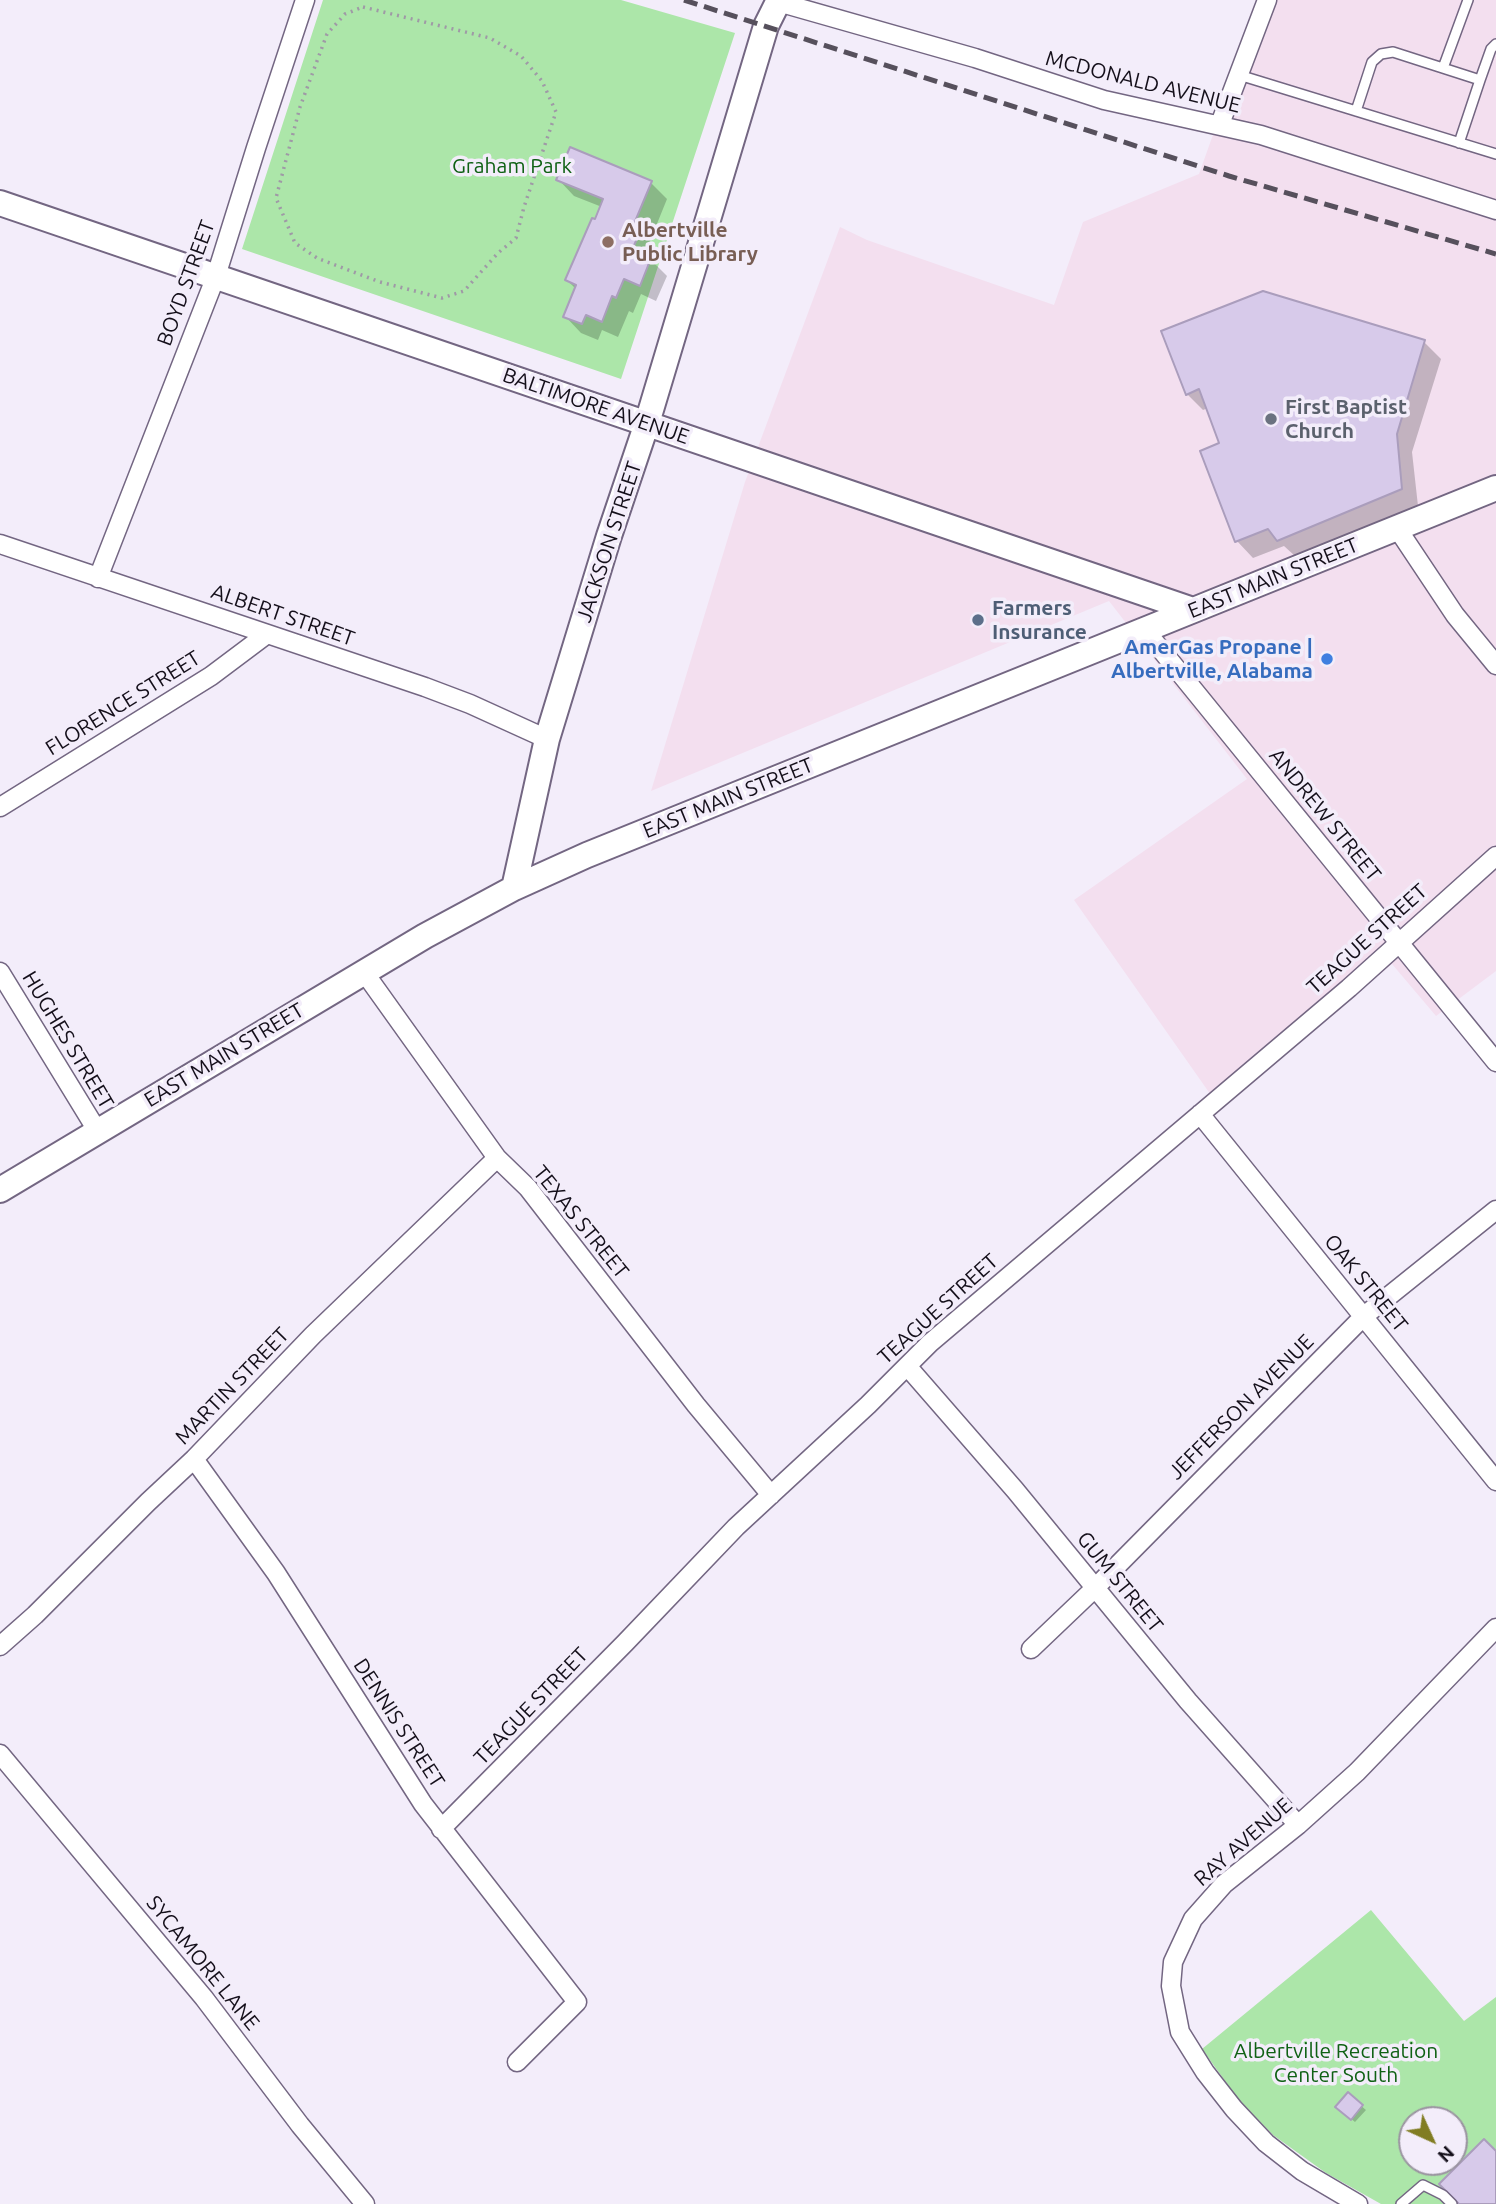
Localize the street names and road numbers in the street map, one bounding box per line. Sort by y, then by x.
street label: MCDONALD AVENUE [1043,46,1243,118]
street label: BOYD STREET [152,217,220,349]
street label: BALTIMORE AVENUE [499,362,693,450]
street label: JACKSON STREET [571,458,647,626]
street label: EAST MAIN STREET [1184,532,1362,624]
street label: ALBERT STREET [208,579,358,651]
street label: FLORENCE STREET [41,645,205,761]
street label: ANDREW STREET [1264,744,1386,886]
street label: EAST MAIN STREET [639,752,817,844]
street label: TEAGUE STREET [1302,878,1432,1000]
street label: HUGHES STREET [17,967,119,1113]
street label: EAST MAIN STREET [140,997,308,1113]
street label: TEXAS STREET [528,1161,634,1283]
street label: OAK STREET [1319,1229,1413,1337]
street label: TEAGUE STREET [873,1248,1003,1370]
street label: MARTIN STREET [170,1322,294,1450]
street label: JEFFERSON AVENUE [1163,1329,1319,1485]
street label: GUM STREET [1072,1527,1168,1637]
street label: TEAGUE STREET [469,1642,593,1770]
street label: DENNIS STREET [348,1654,450,1792]
street label: RAY AVENUE [1189,1793,1297,1891]
street label: SYCAMORE LANE [141,1891,265,2035]

